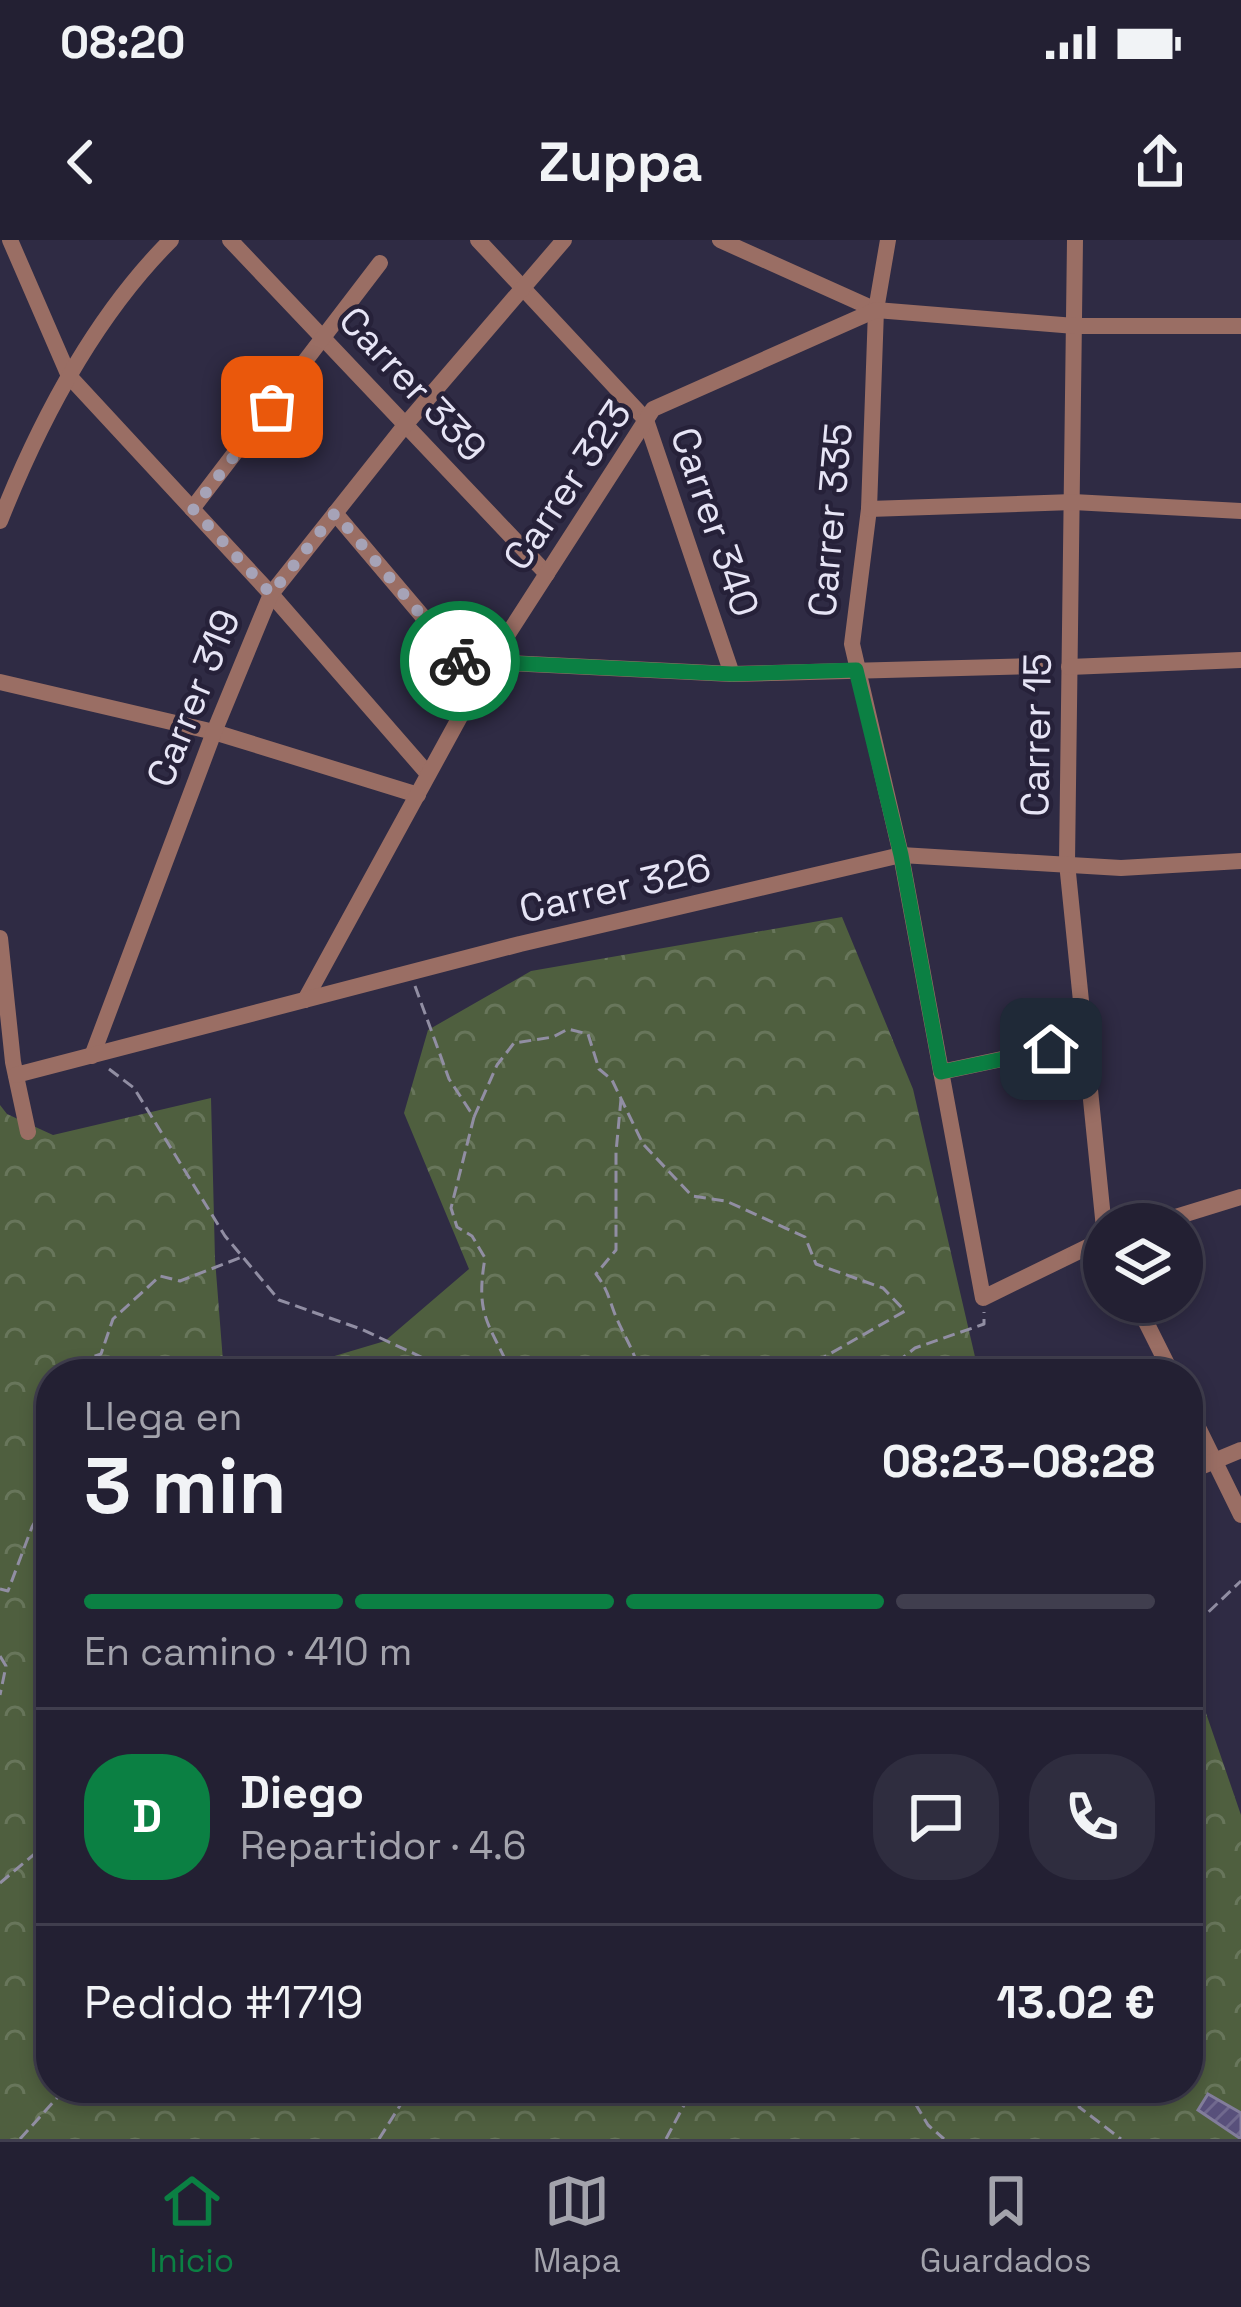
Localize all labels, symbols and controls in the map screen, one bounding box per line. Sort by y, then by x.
text: 08:20 [60,14,185,71]
text: Zuppa [538,128,703,197]
icon: back [48,129,114,195]
icon: share [1127,129,1193,195]
street label: Carrer 339 [329,296,497,472]
pin [221,356,323,458]
icon: bag [239,374,305,440]
street label: Carrer 323 [492,391,642,579]
street label: Carrer 340 [660,421,770,623]
street label: Carrer 335 [797,421,863,619]
courier [400,601,520,721]
street label: Carrer 319 [135,602,251,794]
icon: bike [427,628,493,694]
street label: Carrer 15 [1010,653,1062,817]
street label: Carrer 326 [515,842,715,934]
pin [1000,998,1102,1100]
icon: home [1018,1016,1084,1082]
map controls [1083,1203,1203,1323]
button: layers [1083,1203,1203,1323]
text: Llega en [84,1392,242,1441]
text: 08:23–08:28 [882,1433,1155,1490]
text: 3 min [84,1436,287,1536]
text: En camino · 410 m [84,1627,412,1676]
button: chat [873,1754,999,1880]
button: phone [1029,1754,1155,1880]
text: Diego [240,1764,364,1821]
text: D [132,1788,162,1845]
text: Repartidor · 4.6 [240,1821,526,1870]
text: Pedido #1719 [84,1974,364,2031]
text: 13.02 € [997,1974,1155,2031]
tab: Inicio [150,2168,234,2282]
tab: Mapa [533,2168,621,2282]
tab: Guardados [920,2168,1091,2282]

